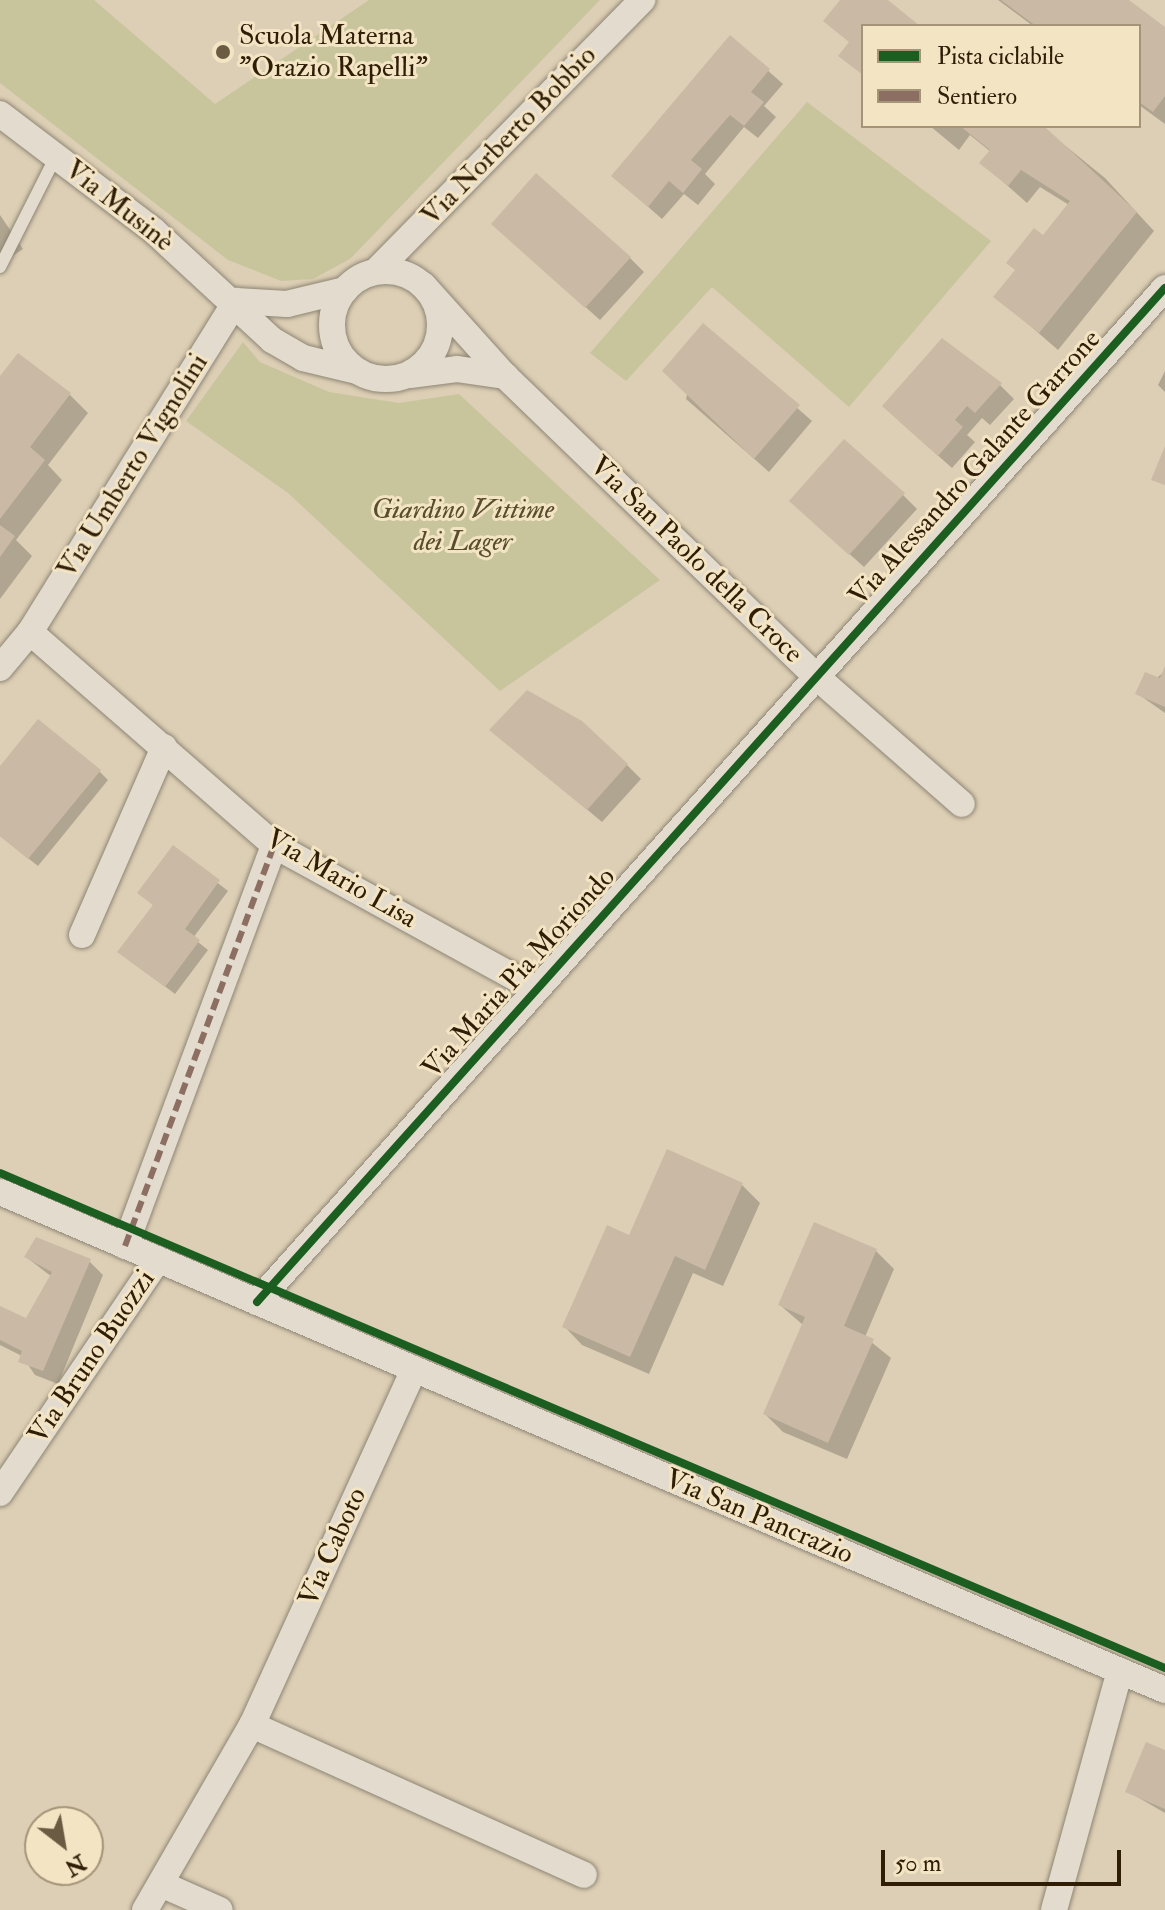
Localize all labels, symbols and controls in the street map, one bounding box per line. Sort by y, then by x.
place label: Scuola Materna "Orazio Rapelli" [239,19,428,85]
legend [861,24,1141,128]
street label: Via Norberto Bobbio [415,39,603,233]
text: Pista ciclabile [937,41,1064,72]
marker: Scuola Materna "Orazio Rapelli" [214,43,232,61]
text: Sentiero [937,81,1017,112]
street label: Via Musinè [58,153,180,259]
street label: Via Alessandro Galante Garrone [842,323,1108,613]
street label: Via Umberto Vignolini [50,348,216,584]
street label: Via San Paolo della Croce [582,450,810,670]
park label: Giardino Vittime dei Lager [372,493,554,559]
street label: Via Mario Lisa [259,822,423,936]
street label: Via Maria Pia Moriondo [415,861,623,1085]
street label: Via Bruno Buozzi [22,1264,162,1450]
street label: Via San Pancrazio [660,1462,858,1572]
street label: Via Caboto [292,1483,374,1611]
north arrow [24,1806,104,1886]
scale bar [885,1834,1125,1884]
text: N [60,1848,91,1882]
text: 50 m [895,1848,941,1879]

